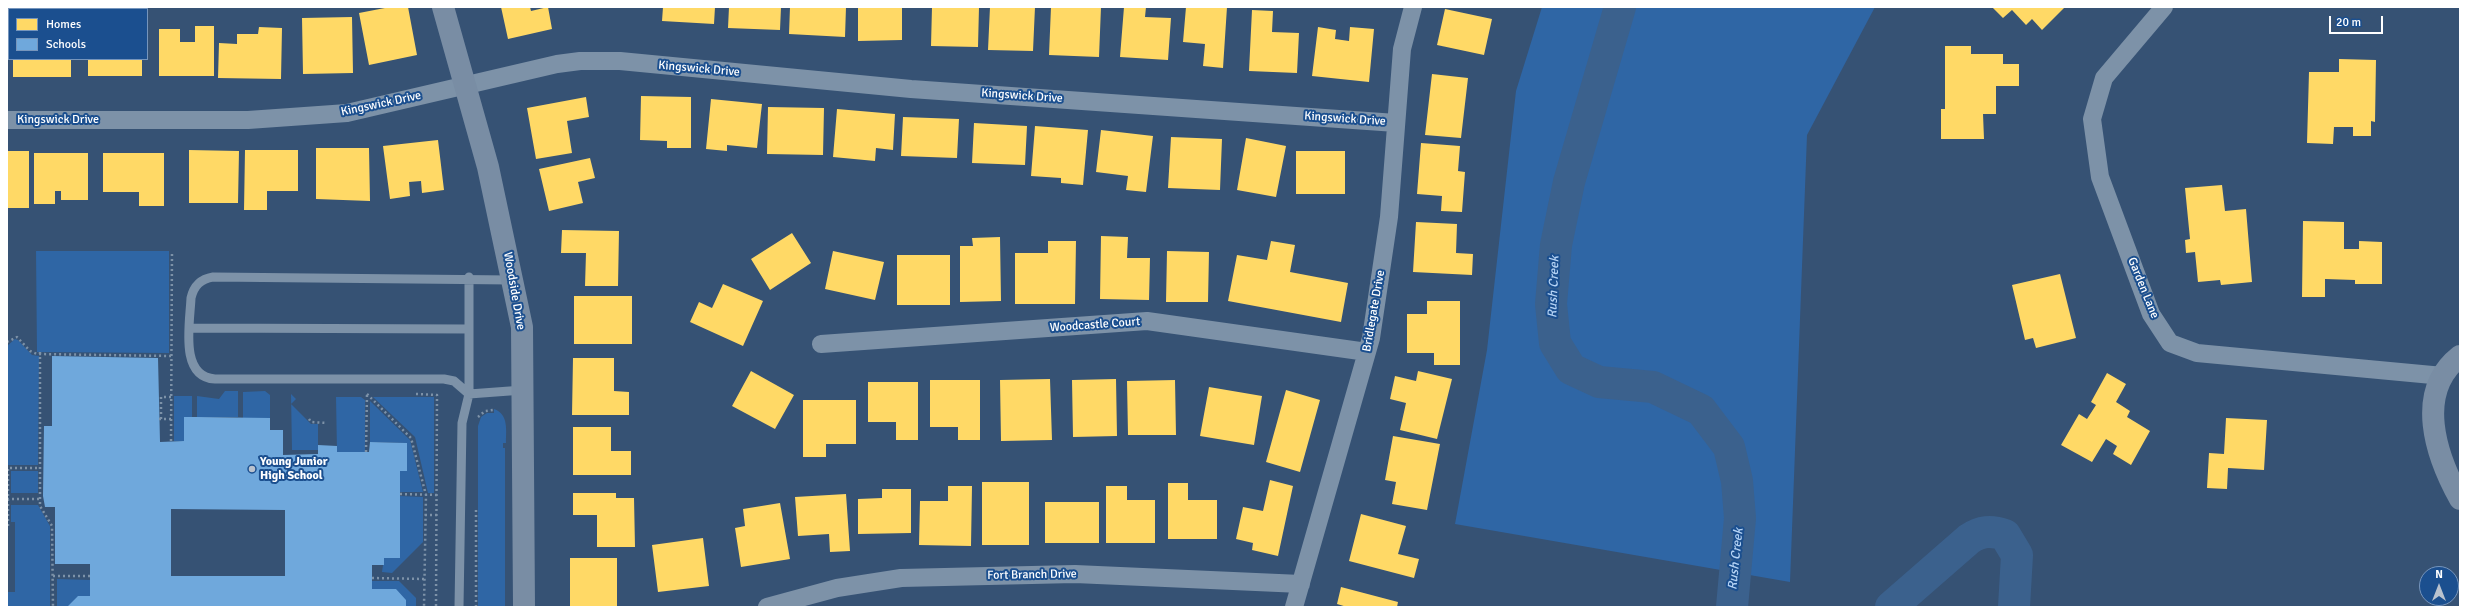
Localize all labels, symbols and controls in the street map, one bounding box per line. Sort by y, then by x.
legend [8,8,148,60]
scale bar [2331,8,2385,34]
text: 20 m [2336,15,2361,30]
text: Homes [46,17,81,32]
text: Schools [46,37,86,52]
street label: Kingswick Drive [658,58,740,80]
street label: Kingswick Drive [981,86,1063,106]
street label: Kingswick Drive [340,88,422,120]
street label: Kingswick Drive [1304,109,1386,129]
street label: Kingswick Drive [17,113,99,127]
street label: Woodside Drive [500,251,528,331]
street label: Garden Lane [2124,255,2162,321]
water label: Rush Creek [1545,256,1563,318]
street label: Bridlegate Drive [1360,269,1388,353]
street label: Woodcastle Court [1049,315,1141,335]
place label: Young Junior High School [260,455,328,483]
marker: Young Junior High School [247,464,257,474]
water label: Rush Creek [1725,527,1747,591]
north arrow [2419,566,2459,606]
street label: Fort Branch Drive [987,567,1077,583]
text: N [2435,568,2443,581]

